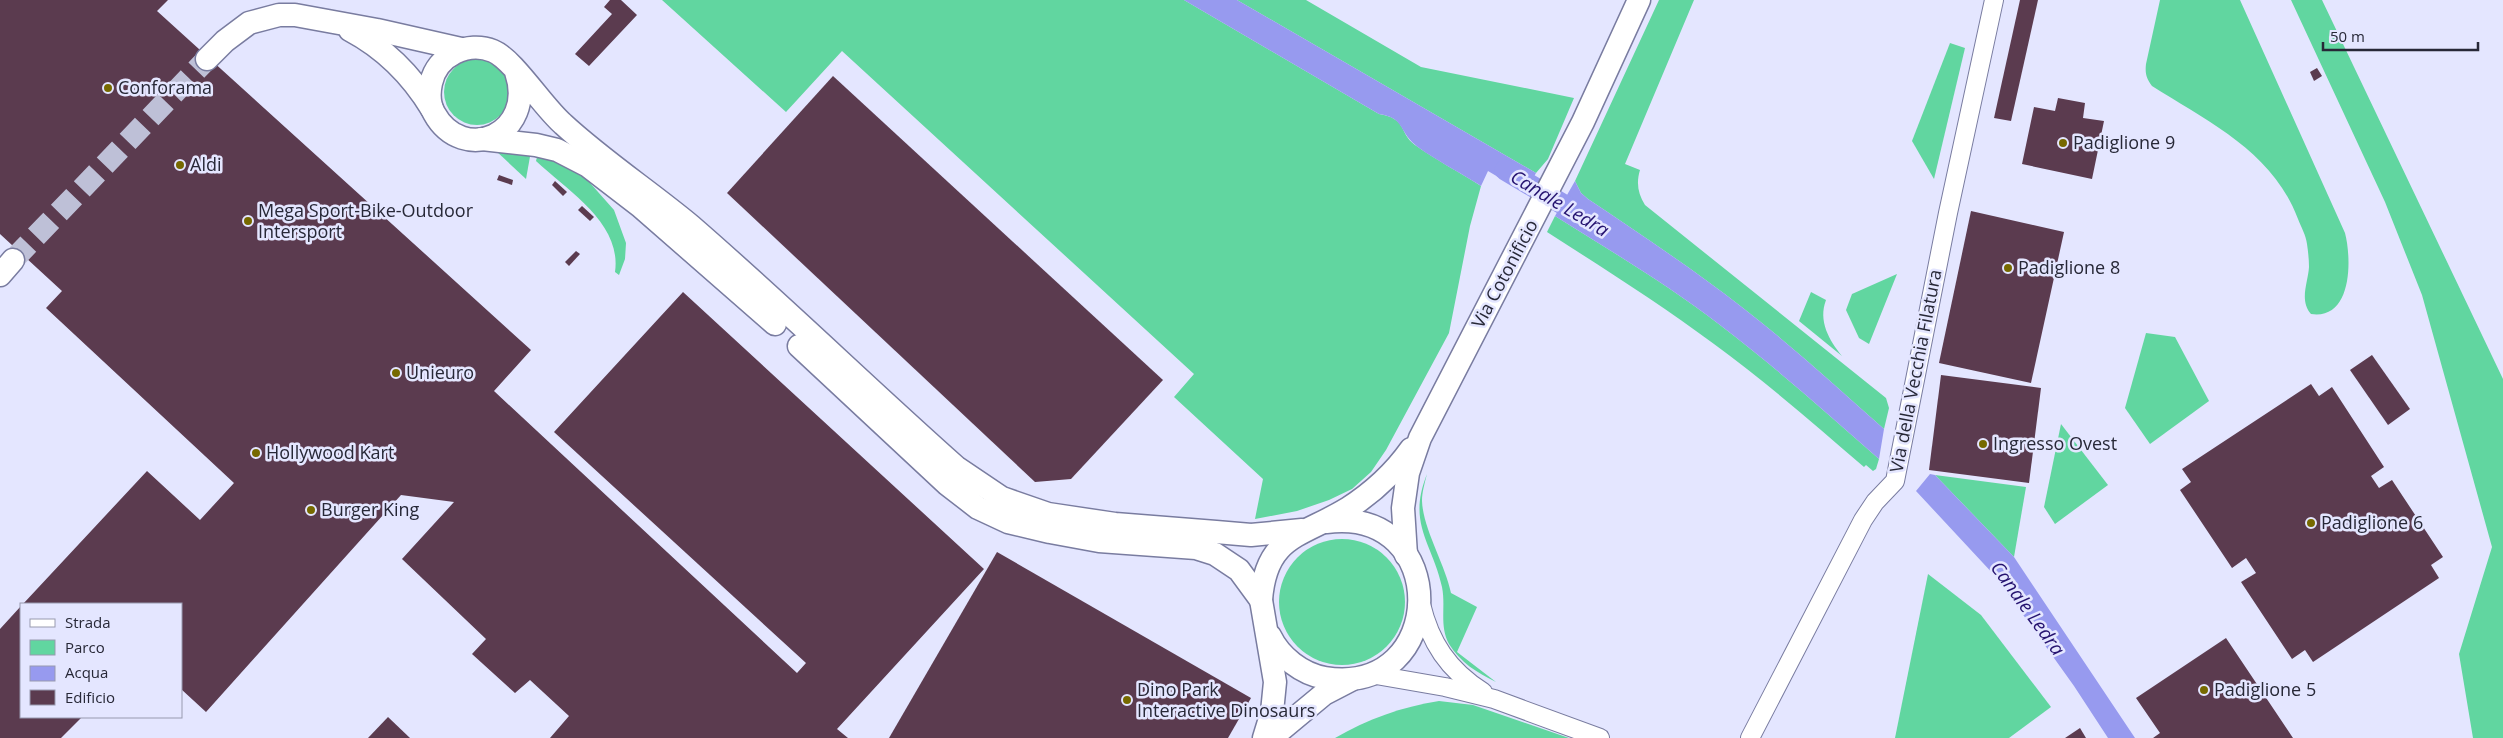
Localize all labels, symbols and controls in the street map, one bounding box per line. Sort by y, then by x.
scale bar [2323,20,2478,52]
text: 50 m [2330,26,2365,46]
place label: Conforama [118,75,212,99]
marker: Conforama [102,82,114,94]
place label: Padiglione 9 [2073,130,2175,154]
marker: Padiglione 9 [2057,137,2069,149]
place label: Aldi [190,152,221,176]
marker: Aldi [174,159,186,171]
water label: Canale Ledra [1506,163,1614,243]
place label: Mega Sport-Bike-Outdoor Intersport [258,198,474,243]
marker: Mega Sport-Bike-Outdoor Intersport [242,215,254,227]
street label: Via Cotonificio [1465,215,1543,332]
place label: Padiglione 8 [2018,255,2120,279]
marker: Padiglione 8 [2002,262,2014,274]
street label: Via della Vecchia Filatura [1884,267,1946,474]
place label: Unieuro [406,360,474,384]
marker: Unieuro [390,367,402,379]
place label: Ingresso Ovest [1993,431,2117,455]
marker: Ingresso Ovest [1977,438,1989,450]
place label: Hollywood Kart [266,440,394,464]
marker: Hollywood Kart [250,447,262,459]
place label: Burger King [321,497,420,521]
marker: Burger King [305,504,317,516]
place label: Padiglione 6 [2321,510,2423,534]
marker: Padiglione 6 [2305,517,2317,529]
water label: Canale Ledra [1985,556,2071,661]
legend [20,603,182,718]
text: Strada [65,612,111,632]
text: Parco [65,637,105,657]
text: Acqua [65,662,108,682]
place label: Dino Park Interactive Dinosaurs [1137,677,1315,722]
place label: Padiglione 5 [2214,677,2316,701]
marker: Padiglione 5 [2198,684,2210,696]
text: Edificio [65,687,115,707]
marker: Dino Park Interactive Dinosaurs [1121,694,1133,706]

